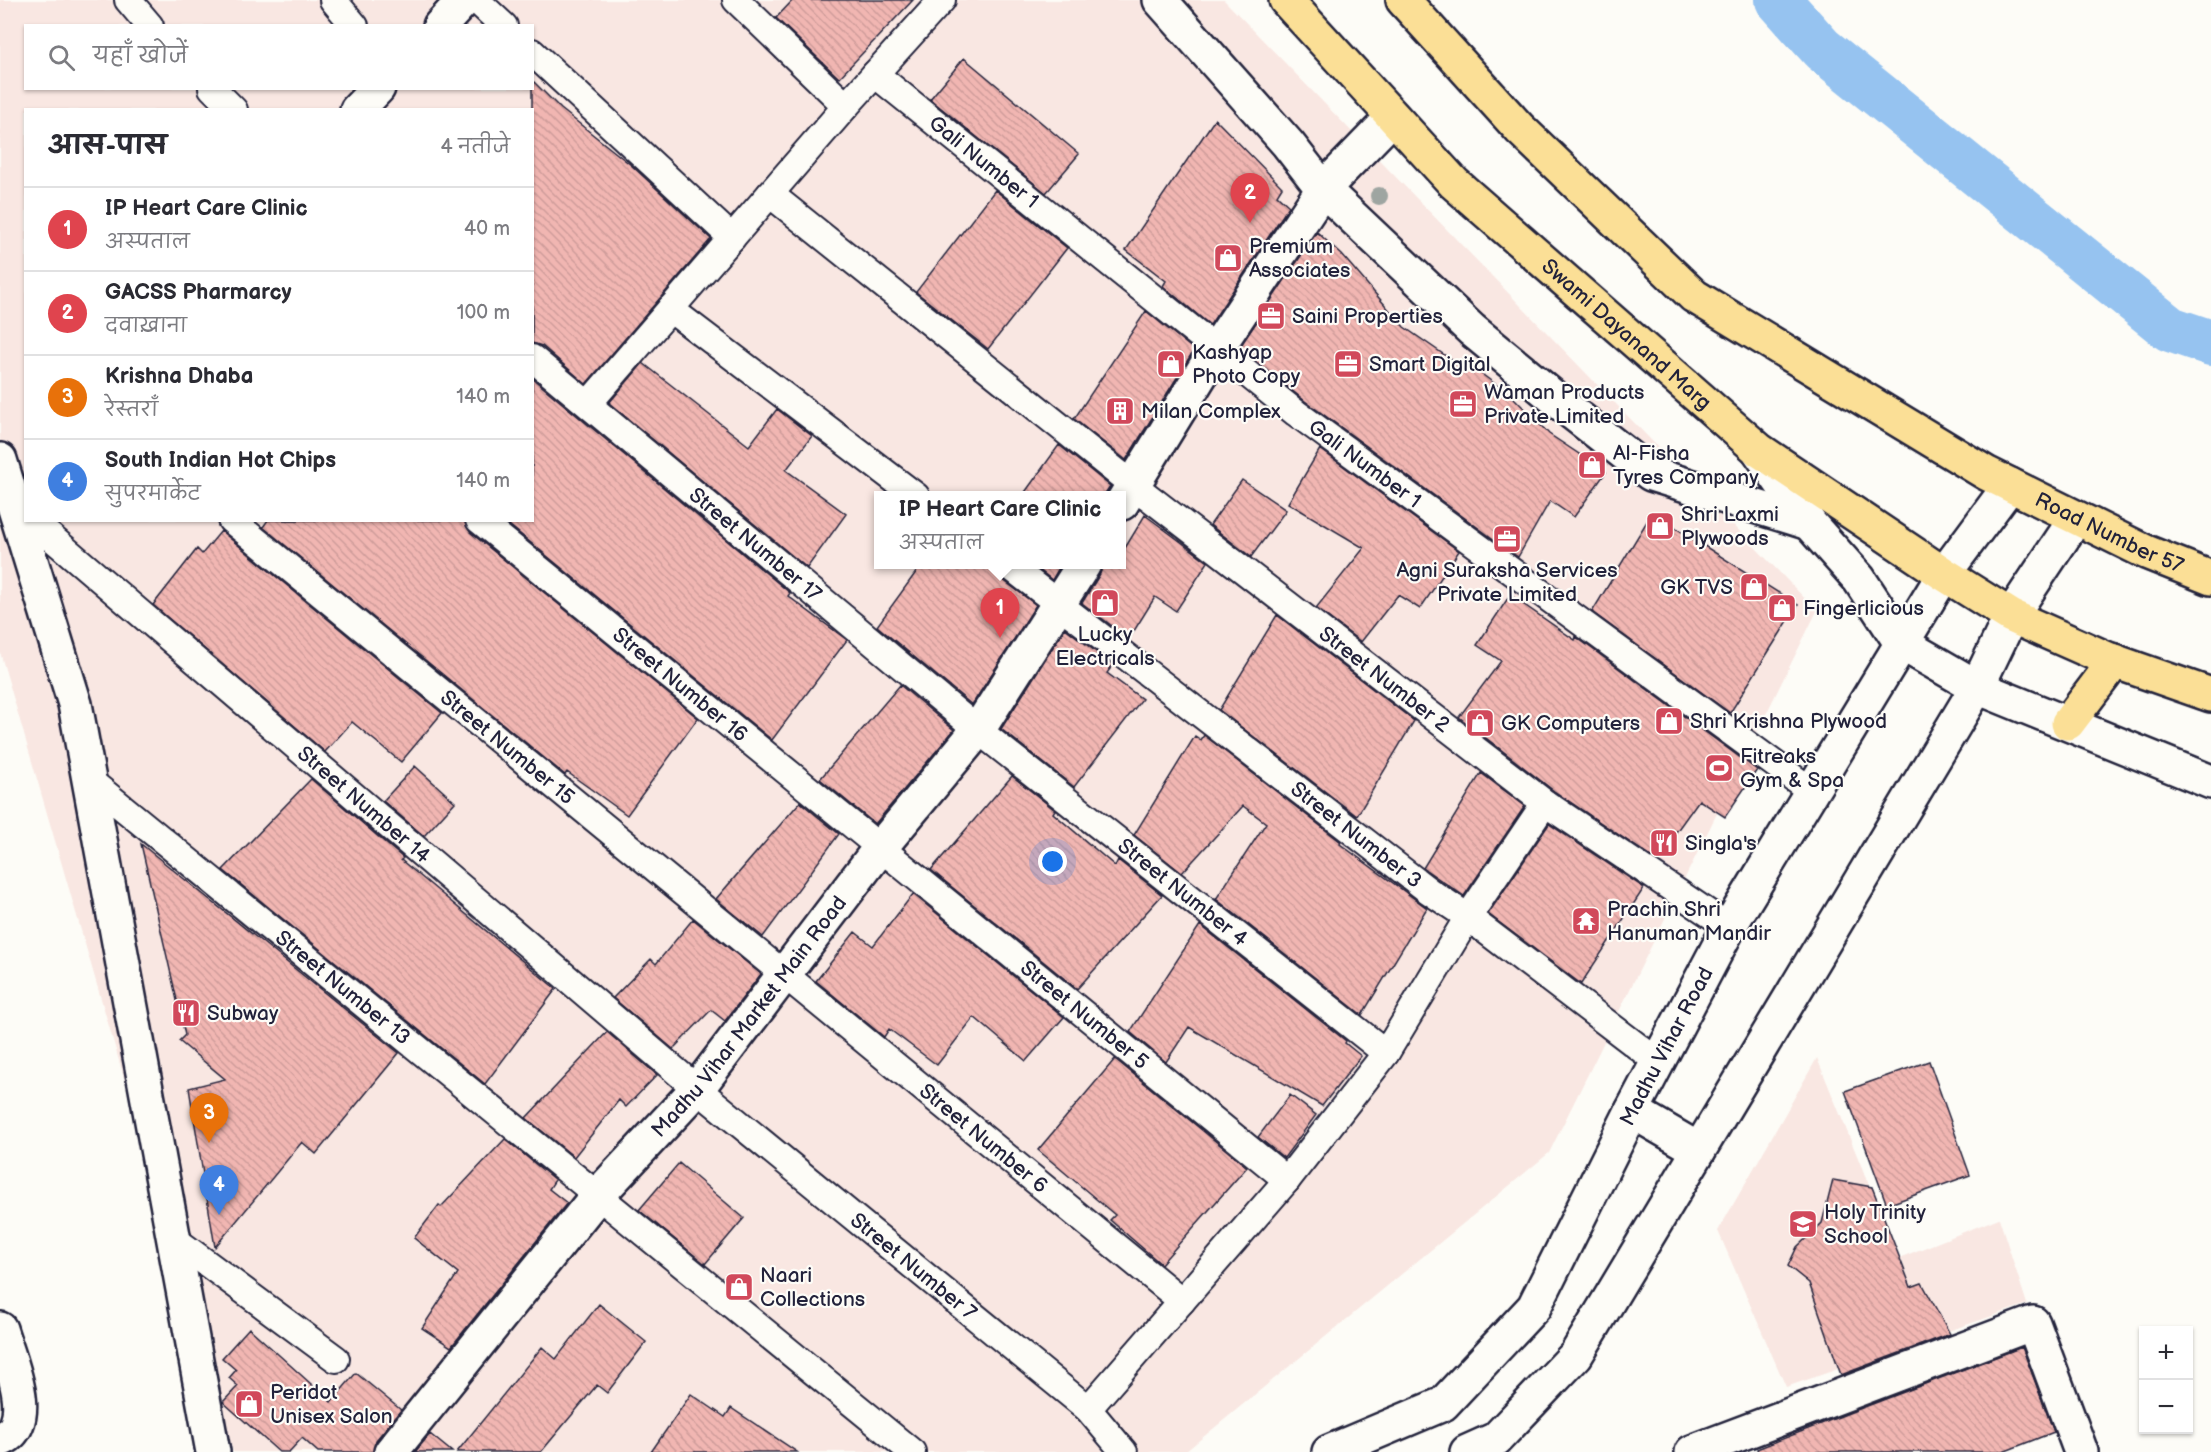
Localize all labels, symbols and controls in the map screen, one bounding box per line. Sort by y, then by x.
search box [24,24,534,90]
icon: search [45,41,78,74]
text: यहाँ खोजें [93,43,188,70]
street label: Gali Number 1 [924,111,1044,214]
text: आस-पास [48,131,167,162]
text: 4 नतीजे [441,135,510,159]
pin: 2 [1230,174,1270,223]
text: IP Heart Care Clinic [105,195,308,222]
text: 1 [63,217,72,241]
text: 40 m [464,217,510,241]
text: अस्पताल [105,230,190,254]
place label: Premium Associates [1249,234,1350,283]
shop icon: Premium Associates [1212,242,1244,274]
street label: Swami Dayanand Marg [1537,254,1716,415]
text: GACSS Pharmarcy [105,279,292,306]
office icon: Saini Properties [1255,300,1287,332]
text: 2 [62,301,73,325]
text: 100 m [457,301,510,325]
place label: Saini Properties [1292,304,1443,329]
text: दवाख़ाना [105,314,187,338]
place label: Kashyap Photo Copy [1192,340,1301,389]
shop icon: Kashyap Photo Copy [1155,348,1187,380]
office icon: Smart Digital [1332,348,1364,380]
place label: Smart Digital [1369,352,1491,377]
text: Krishna Dhaba [105,363,253,390]
place label: Waman Products Private Limited [1484,380,1644,429]
text: 3 [62,385,73,409]
text: 140 m [456,385,510,409]
office icon: Waman Products Private Limited [1447,388,1479,420]
building icon: Milan Complex [1104,395,1136,427]
text: रेस्तराँ [105,398,158,422]
place label: Milan Complex [1141,399,1281,424]
street label: Gali Number 1 [1303,414,1426,514]
place label: Al-Fisha Tyres Company [1613,441,1759,490]
text: South Indian Hot Chips [105,447,336,474]
shop icon: Al-Fisha Tyres Company [1576,449,1608,481]
text: 4 [62,469,73,493]
text: 140 m [456,469,510,493]
text: सुपरमार्केट [105,482,201,506]
street label: Street Number 17 [684,483,827,607]
street label: Road Number 57 [2031,487,2188,579]
popup [874,491,1126,569]
text: IP Heart Care Clinic [899,496,1101,523]
place label: Shri Laxmi Plywoods [1681,502,1779,551]
shop icon: Shri Laxmi Plywoods [1644,510,1676,542]
office icon: Agni Suraksha Services Private Limited [1491,523,1523,555]
text: अस्पताल [899,531,984,555]
place label: Agni Suraksha Services Private Limited [1396,558,1618,607]
shop icon: GK TVS [1738,571,1770,603]
place label: GK TVS [1660,575,1733,600]
shop icon: Lucky Electricals [1089,587,1121,619]
pin: 1 [980,588,1020,638]
shop icon: Fingerlicious [1766,592,1798,624]
place label: Fingerlicious [1803,596,1924,621]
street label: Street Number 2 [1314,621,1455,738]
street label: Street Number 16 [607,622,753,747]
place label: Lucky Electricals [1055,622,1155,671]
street label: Street Number 15 [435,685,579,810]
shop icon: Shri Krishna Plywood [1653,705,1685,737]
shop icon: GK Computers [1464,707,1496,739]
place label: Shri Krishna Plywood [1690,709,1887,734]
place label: GK Computers [1501,711,1640,736]
street label: Street Number 14 [292,741,435,869]
place label: Fitreaks Gym & Spa [1740,744,1844,793]
sports icon: Fitreaks Gym & Spa [1703,752,1735,784]
street label: Street Number 3 [1286,777,1427,894]
restaurant icon: Singla's [1648,827,1680,859]
place label: Singla's [1685,831,1757,856]
street label: Street Number 4 [1112,833,1253,952]
your location [1038,847,1067,876]
street label: Madhu Vihar Market Main Road [646,891,852,1143]
place label: Prachin Shri Hanuman Mandir [1607,897,1771,946]
temple icon: Prachin Shri Hanuman Mandir [1570,905,1602,937]
street label: Street Number 13 [270,925,415,1050]
street label: Street Number 5 [1015,955,1153,1075]
street label: Madhu Vihar Road [1615,963,1719,1130]
restaurant icon: Subway [170,997,202,1029]
place label: Subway [207,1001,279,1026]
street label: Street Number 6 [914,1078,1053,1199]
pin: 3 [190,1094,228,1143]
pin: 4 [200,1166,238,1215]
place label: Holy Trinity School [1824,1200,1926,1249]
street label: Street Number 7 [845,1208,982,1326]
school or university icon: Holy Trinity School [1787,1208,1819,1240]
place label: Naari Collections [760,1263,865,1312]
shop icon: Naari Collections [723,1271,755,1303]
map controls [2139,1326,2193,1434]
button: + [2139,1326,2193,1380]
place label: Peridot Unisex Salon [270,1380,393,1429]
button: − [2139,1380,2193,1434]
shop icon: Peridot Unisex Salon [233,1388,265,1420]

